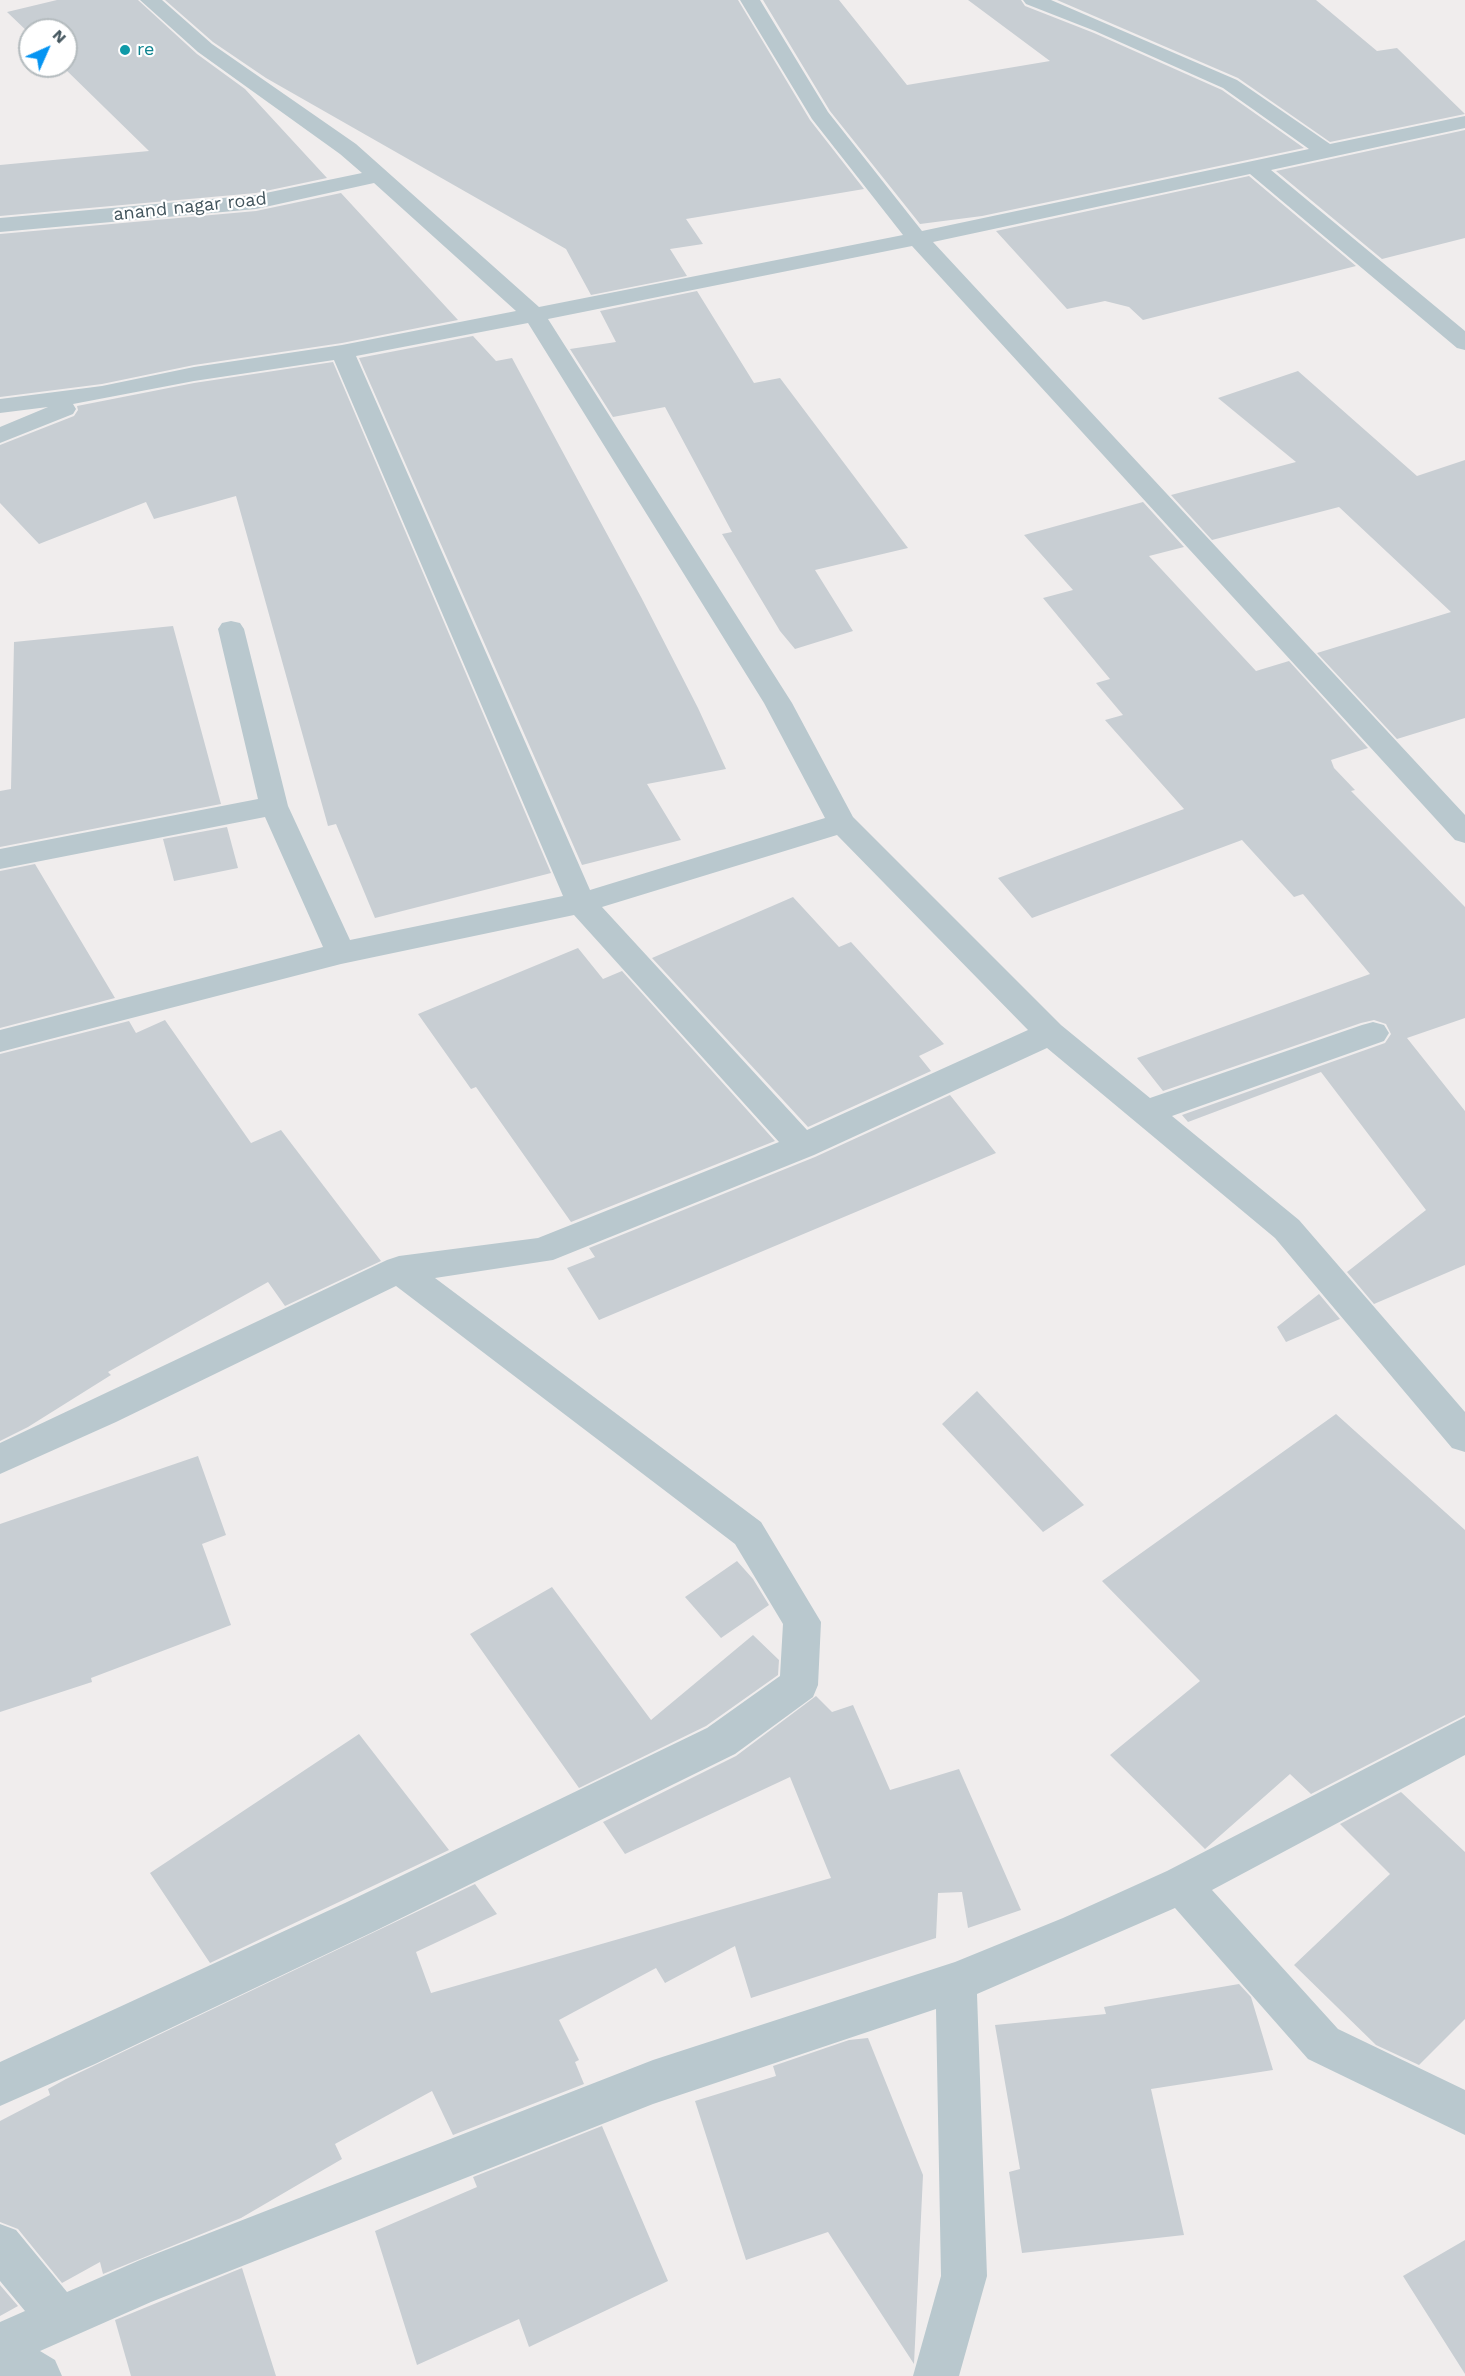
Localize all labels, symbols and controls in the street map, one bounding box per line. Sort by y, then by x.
north arrow [18,18,78,78]
text: N [49,25,71,47]
place label: re [137,39,154,61]
marker: re [118,43,132,57]
street label: anand nagar road [112,188,268,226]

